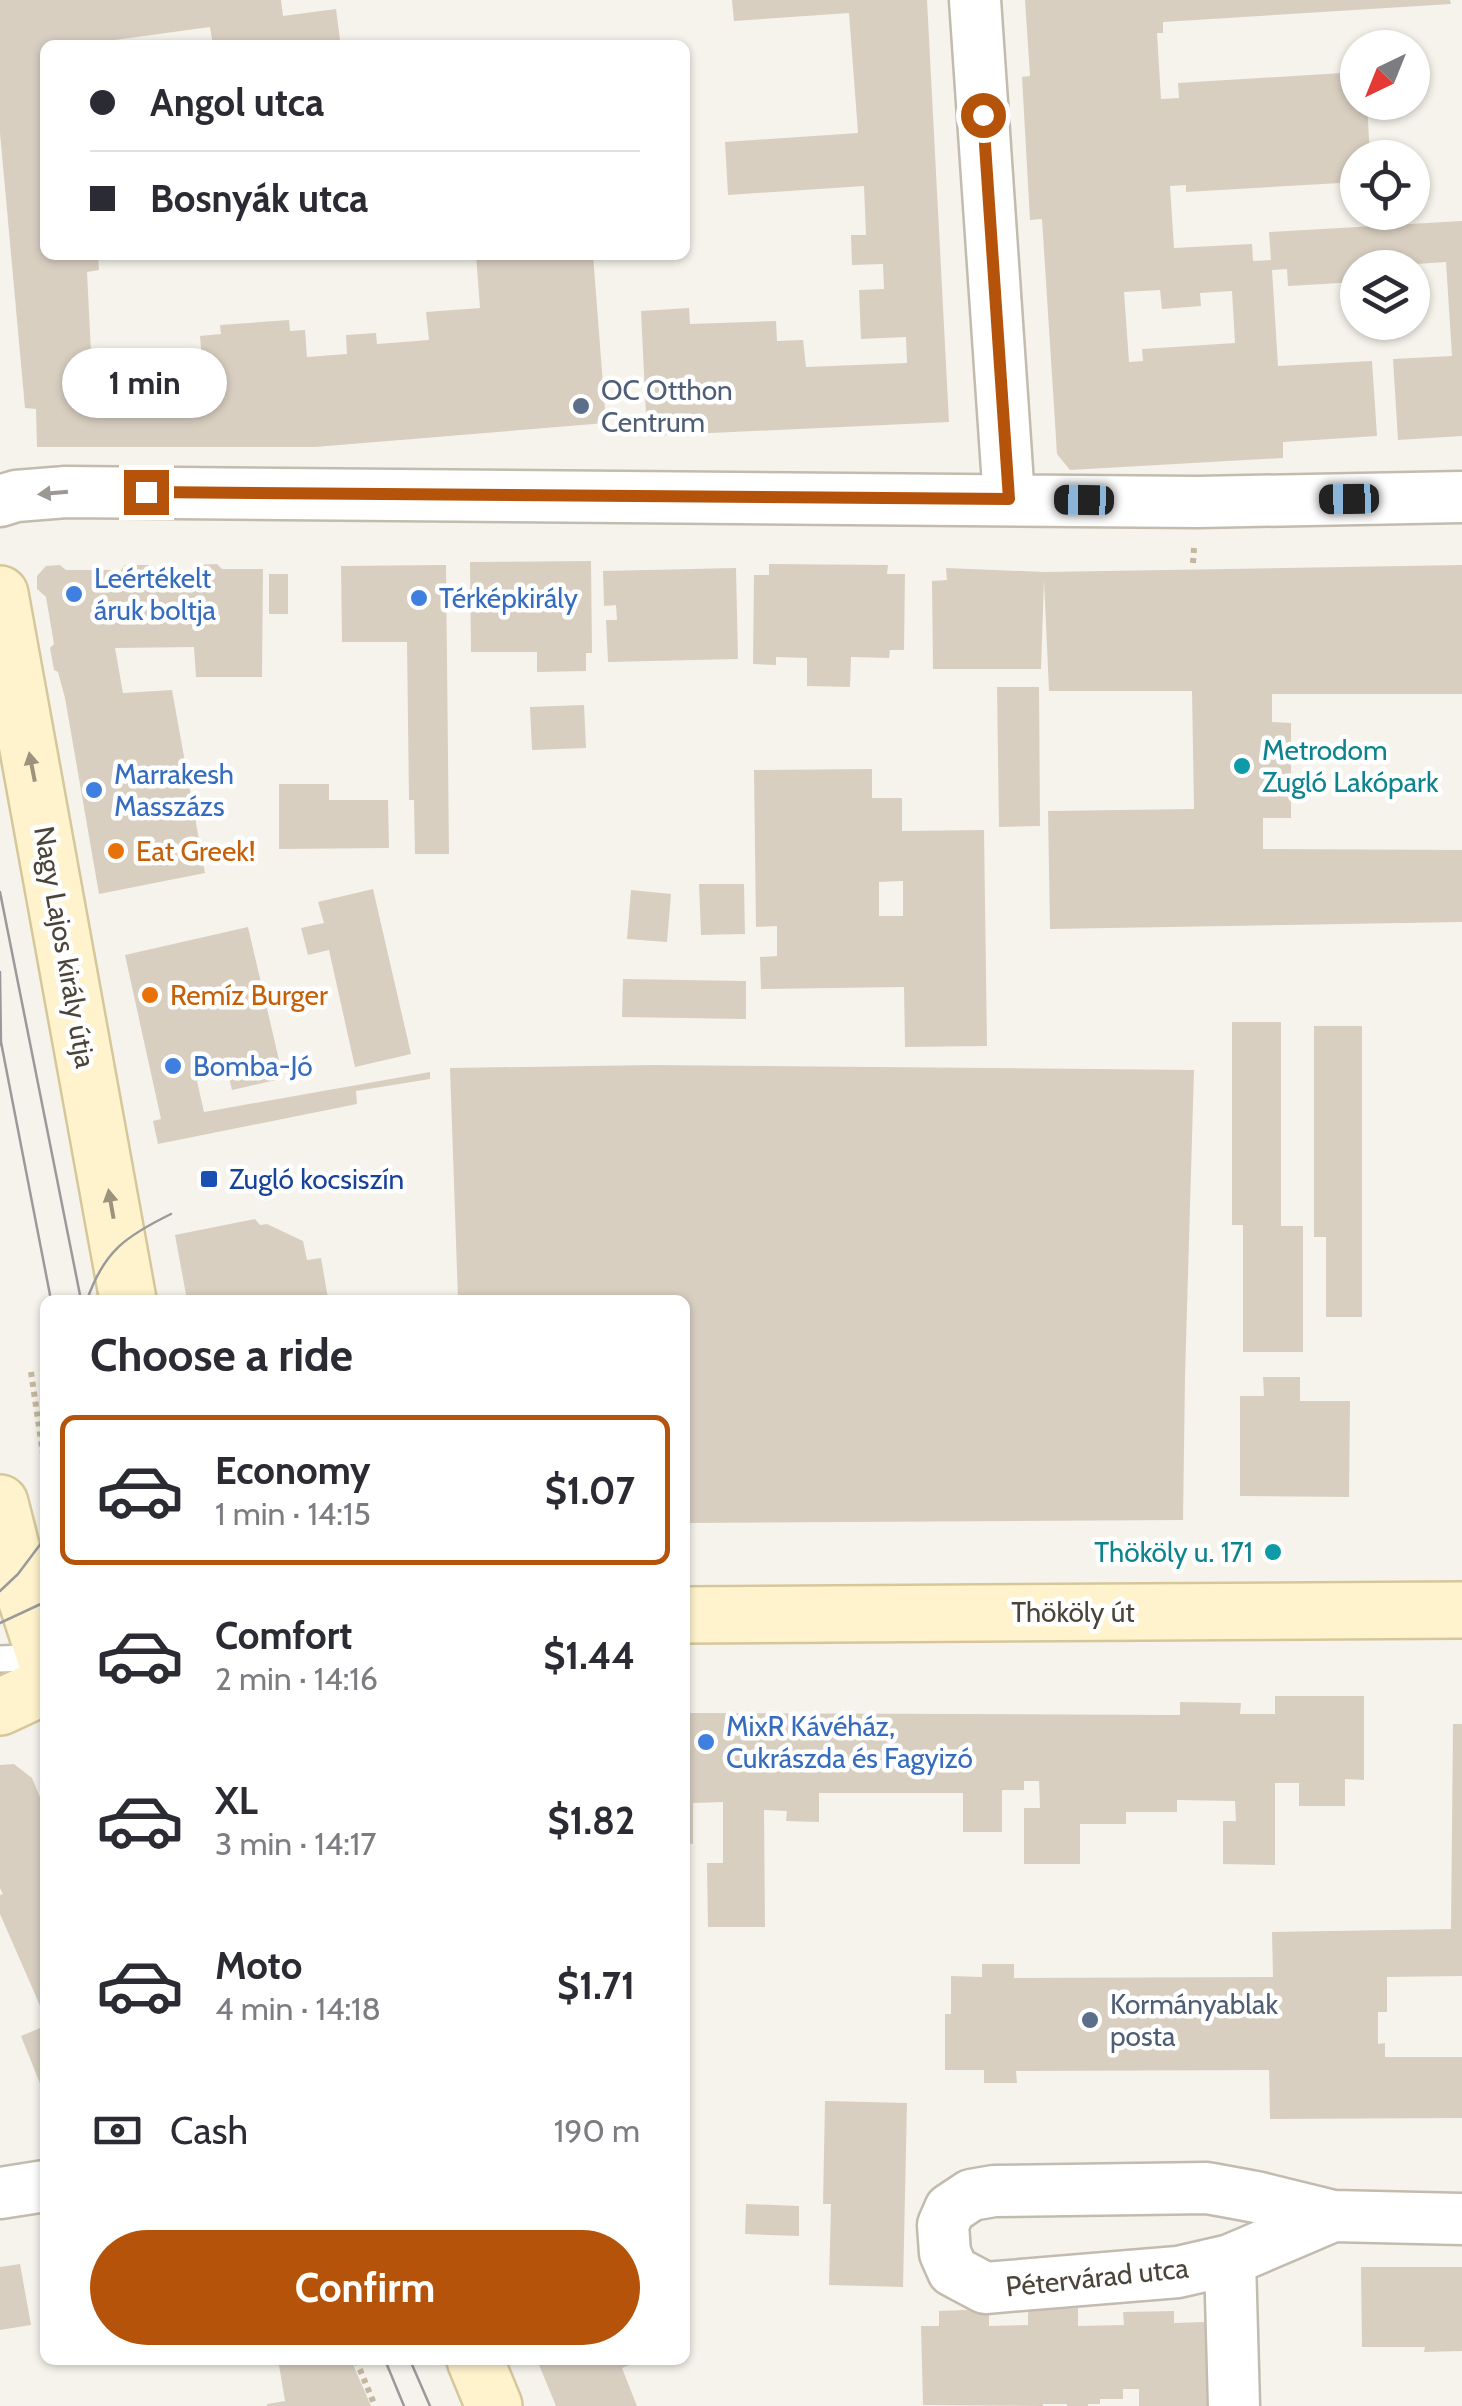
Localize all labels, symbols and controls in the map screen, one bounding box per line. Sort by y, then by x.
north arrow [1340,30,1430,120]
map controls [1340,30,1430,340]
text: Angol utca [150,79,324,126]
route start [961,93,1006,138]
button: locate [1340,140,1430,230]
text: Bosnyák utca [150,175,368,222]
button: layers [1340,250,1430,340]
callout: 1 min [64,347,228,417]
text: 1 min [108,363,181,402]
place label: OC Otthon Centrum [601,373,733,439]
marker: OC Otthon Centrum [570,395,592,417]
route end [124,470,169,515]
car [1319,483,1379,515]
car [1054,484,1114,516]
one-way arrow [37,486,69,502]
place label: Leértékelt áruk boltja [94,561,217,627]
place label: Térképkirály [439,581,578,615]
marker: Leértékelt áruk boltja [63,583,85,605]
marker: Térképkirály [408,587,430,609]
place label: Metrodom Zugló Lakópark [1262,733,1439,799]
one-way arrow [23,751,39,782]
marker: Metrodom Zugló Lakópark [1231,755,1253,777]
place label: Marrakesh Masszázs [114,757,234,823]
marker: Marrakesh Masszázs [83,779,105,801]
street label: Nagy Lajos király útja [27,823,103,1071]
place label: Eat Greek! [136,834,256,868]
marker: Eat Greek! [105,840,127,862]
place label: Remíz Burger [170,978,328,1012]
marker: Remíz Burger [139,984,161,1006]
place label: Bomba-Jó [193,1049,313,1083]
marker: Bomba-Jó [162,1055,184,1077]
place label: Zugló kocsiszín [229,1162,404,1196]
marker: Zugló kocsiszín [198,1168,220,1190]
one-way arrow [103,1188,118,1219]
text: Choose a ride [90,1328,353,1382]
icon: car [95,1445,185,1535]
text: Economy [215,1447,370,1494]
text: $1.07 [545,1467,635,1514]
text: 1 min · 14:15 [215,1494,371,1533]
place label: Thököly u. 171 [1094,1535,1253,1569]
marker: Thököly u. 171 [1262,1541,1284,1563]
street label: Thököly út [1011,1595,1135,1629]
icon: car [95,1610,185,1700]
text: Comfort [215,1612,352,1659]
text: $1.44 [543,1632,635,1679]
text: 2 min · 14:16 [215,1659,378,1698]
place label: MixR Kávéház, Cukrászda és Fagyizó [726,1709,973,1775]
marker: MixR Kávéház, Cukrászda és Fagyizó [695,1731,717,1753]
icon: car [95,1775,185,1865]
text: XL [215,1777,258,1824]
text: $1.82 [547,1797,635,1844]
text: 3 min · 14:17 [215,1824,376,1863]
icon: car [95,1940,185,2030]
text: Moto [215,1942,302,1989]
text: $1.71 [557,1962,635,2009]
place label: Kormányablak posta [1110,1987,1278,2053]
text: 4 min · 14:18 [215,1989,381,2028]
marker: Kormányablak posta [1079,2009,1101,2031]
icon: cash [90,2103,145,2158]
text: Cash [170,2107,248,2154]
text: 190 m [554,2111,640,2150]
button: Confirm [90,2230,640,2345]
street label: Pétervárad utca [1004,2250,1191,2304]

